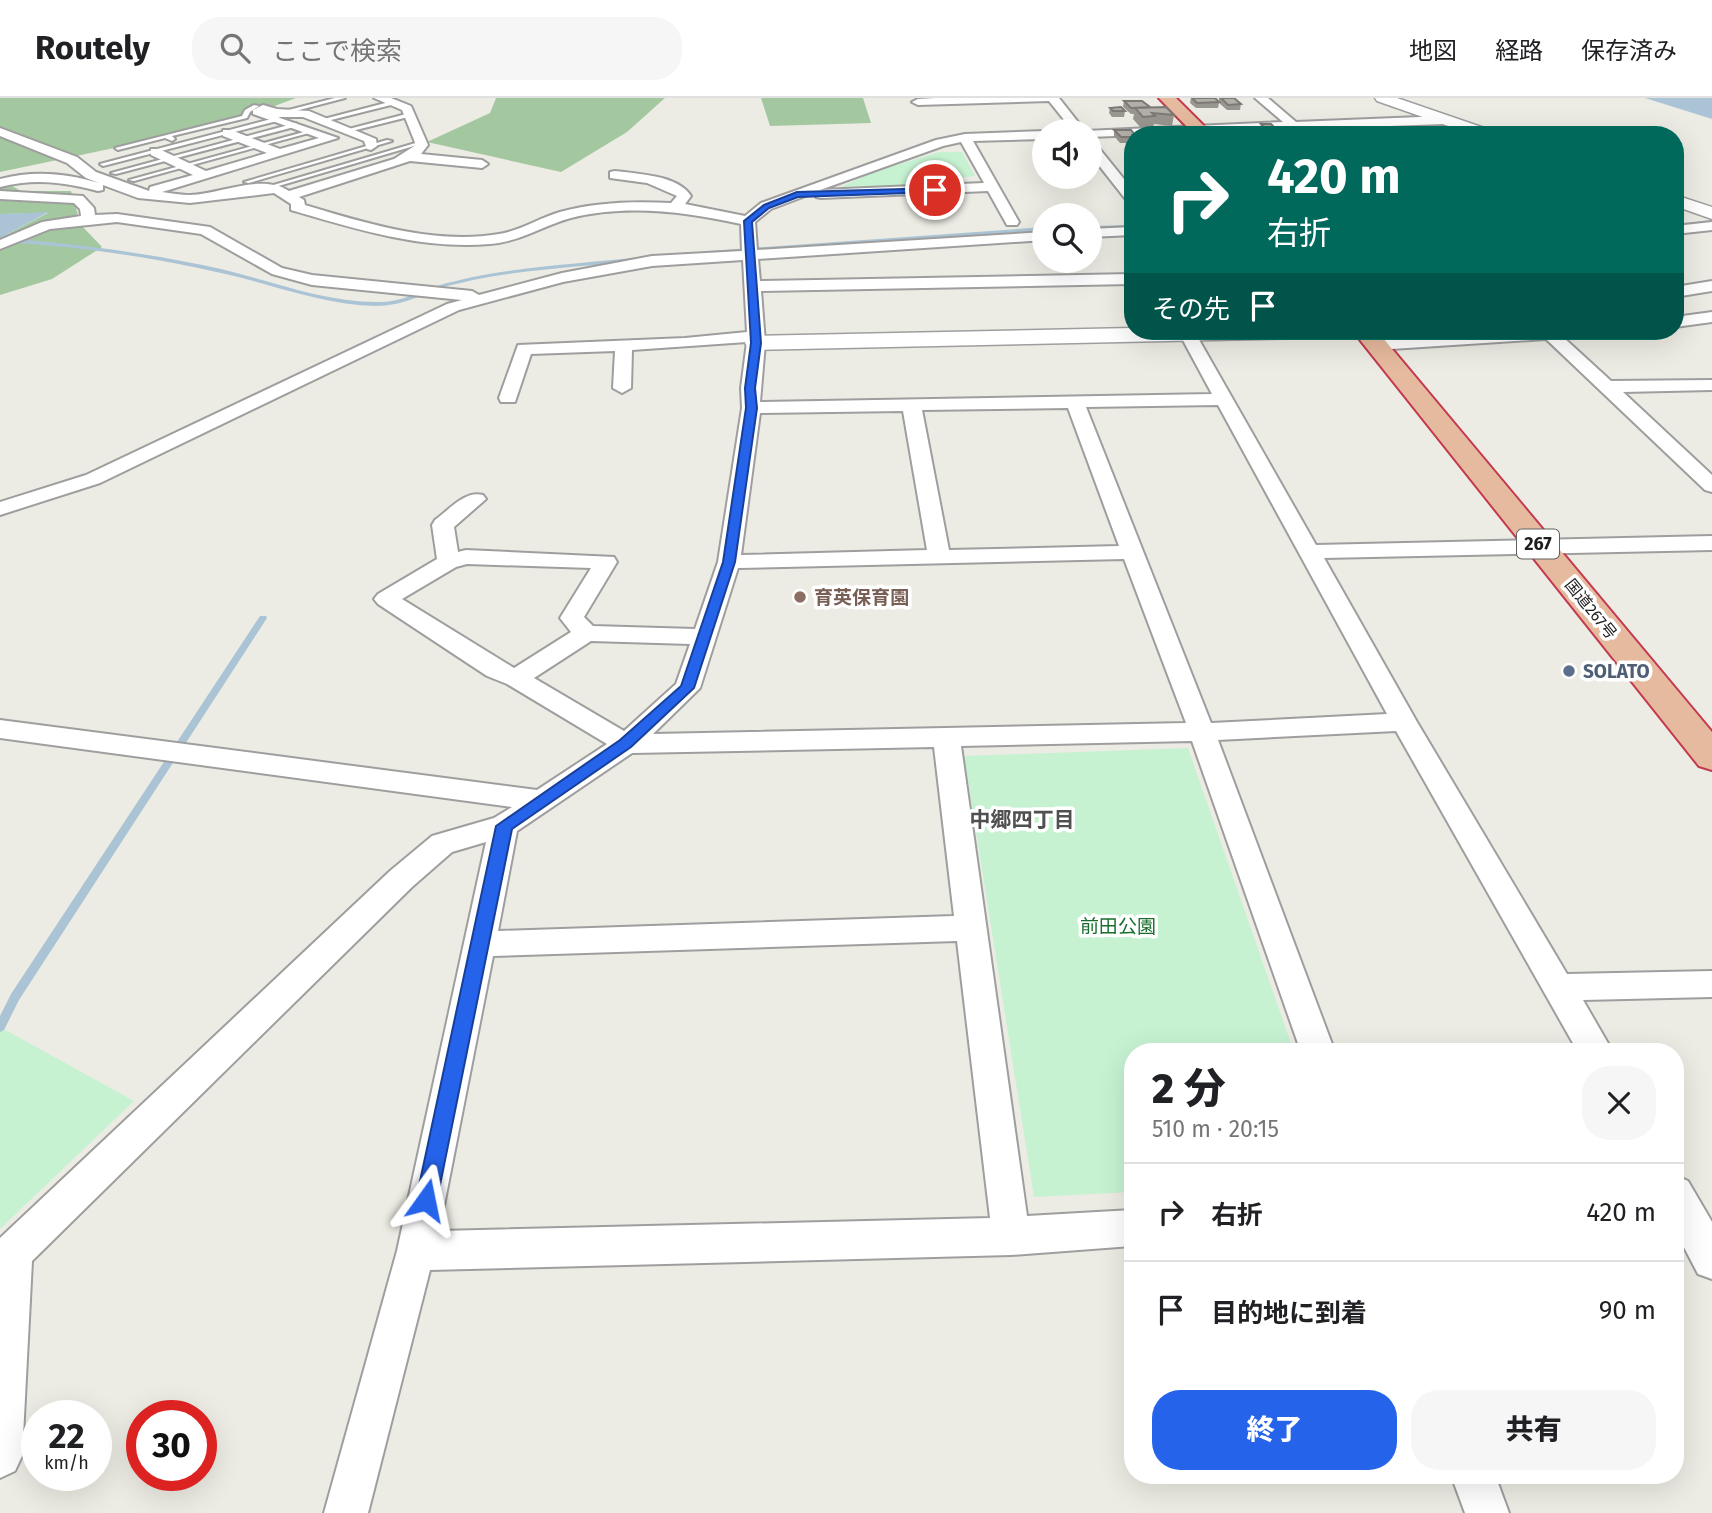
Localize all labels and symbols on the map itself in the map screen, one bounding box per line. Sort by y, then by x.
pin [905,160,965,220]
road number: 267 [1517,530,1559,559]
street label: 国道267号 [1561,575,1621,643]
place label: 育英保育園 [814,586,909,609]
marker: 育英保育園 [792,589,808,605]
place label: SOLATO [1583,660,1650,683]
marker: SOLATO [1561,663,1577,679]
district label: 中郷四丁目 [970,807,1075,833]
park label: 前田公園 [1080,915,1156,938]
position arrow [389,1163,463,1237]
speed limit sign: 30 [126,1400,217,1491]

